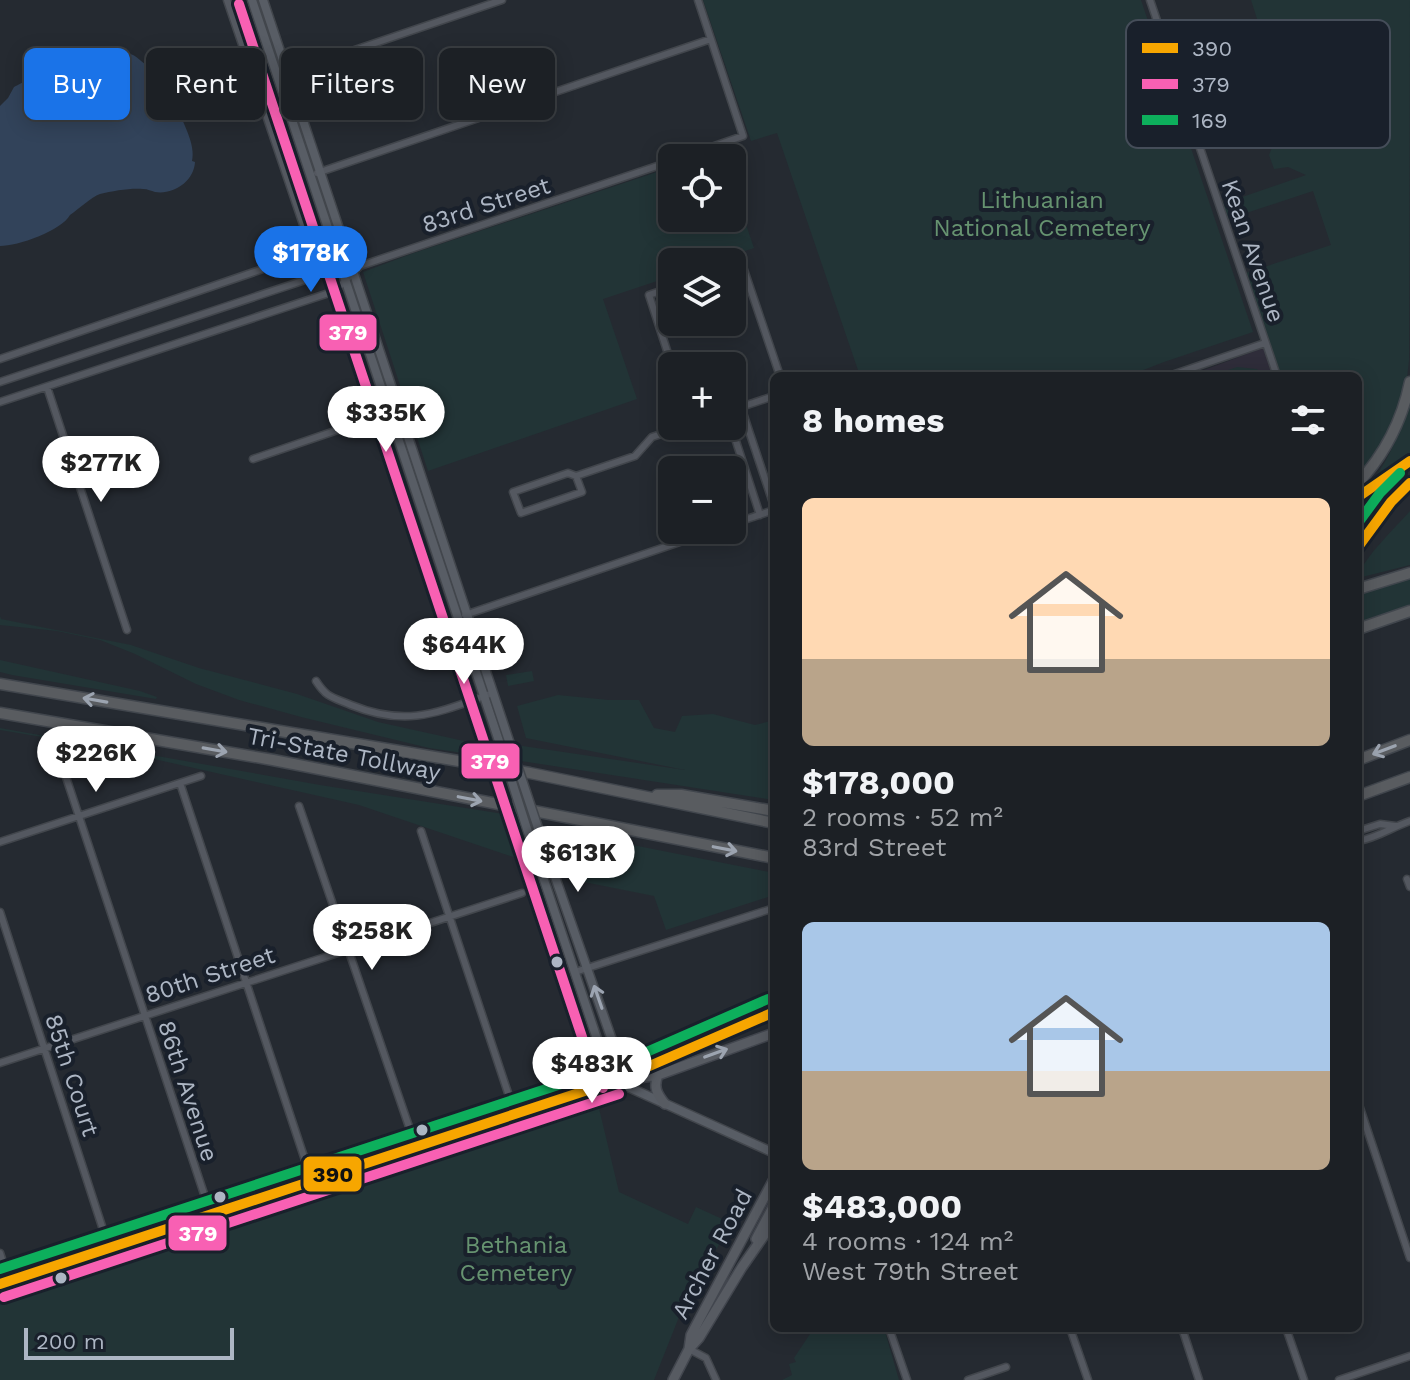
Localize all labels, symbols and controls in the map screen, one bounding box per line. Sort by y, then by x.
legend [1126,20,1390,148]
text: 390 [1192,36,1232,61]
chip: Buy [24,48,130,120]
chip: Rent [146,48,265,120]
chip: Filters [281,48,423,120]
chip: New [439,48,555,120]
text: 379 [1192,72,1230,97]
text: 169 [1192,108,1228,133]
map controls [658,144,746,544]
button: locate [658,144,746,232]
street label: 83rd Street [418,171,554,239]
street label: Kean Avenue [1215,176,1291,326]
park label: Lithuanian National Cemetery [933,186,1151,242]
pin: $178K [255,226,367,294]
text: $178K [272,237,350,267]
button: layers [658,248,746,336]
line badge: 379 [318,313,378,352]
text: 379 [328,320,368,345]
button: + [658,352,746,440]
pin: $335K [330,386,442,454]
text: $335K [346,397,426,427]
icon: filters [1286,398,1330,442]
text: 8 homes [802,400,944,440]
pin: $277K [45,436,157,504]
text: $277K [60,447,142,477]
button: − [658,456,746,544]
icon: home [994,550,1138,694]
pin: $644K [408,618,520,686]
text: $644K [422,629,506,659]
one-way arrow [83,691,108,706]
street label: Tri-State Tollway [245,722,444,787]
pin: $226K [40,726,152,794]
text: $226K [55,737,137,767]
line badge: 379 [460,742,521,780]
one-way arrow [202,744,227,759]
one-way arrow [1372,744,1397,758]
text: 379 [470,749,510,774]
text: $178,000 [802,762,955,802]
one-way arrow [457,792,483,807]
text: 2 rooms · 52 m² [802,802,1003,832]
pin: $613K [522,826,634,894]
text: 83rd Street [802,832,946,862]
text: $613K [540,837,616,867]
one-way arrow [712,842,738,857]
pin: $258K [316,904,428,972]
text: $258K [331,915,413,945]
street label: 80th Street [141,941,279,1009]
unlabelled marker [549,954,565,970]
icon: home [994,974,1138,1118]
one-way arrow [589,985,604,1010]
street label: 85th Court [39,1010,105,1140]
street label: 86th Avenue [152,1017,224,1165]
pin: $483K [536,1037,648,1105]
one-way arrow [704,1045,729,1060]
text: $483K [551,1048,634,1078]
unlabelled marker [414,1122,430,1138]
line badge: 390 [302,1155,363,1193]
text: 390 [313,1162,353,1187]
street label: Archer Road [666,1184,758,1324]
text: $483,000 [802,1186,962,1226]
unlabelled marker [212,1189,228,1205]
line badge: 379 [167,1214,228,1252]
text: 379 [178,1221,218,1246]
text: 4 rooms · 124 m² [802,1226,1013,1256]
park label: Bethania Cemetery [460,1231,573,1287]
text: West 79th Street [802,1256,1018,1286]
unlabelled marker [53,1270,69,1286]
scale bar [24,1324,234,1360]
text: 200 m [36,1329,105,1354]

